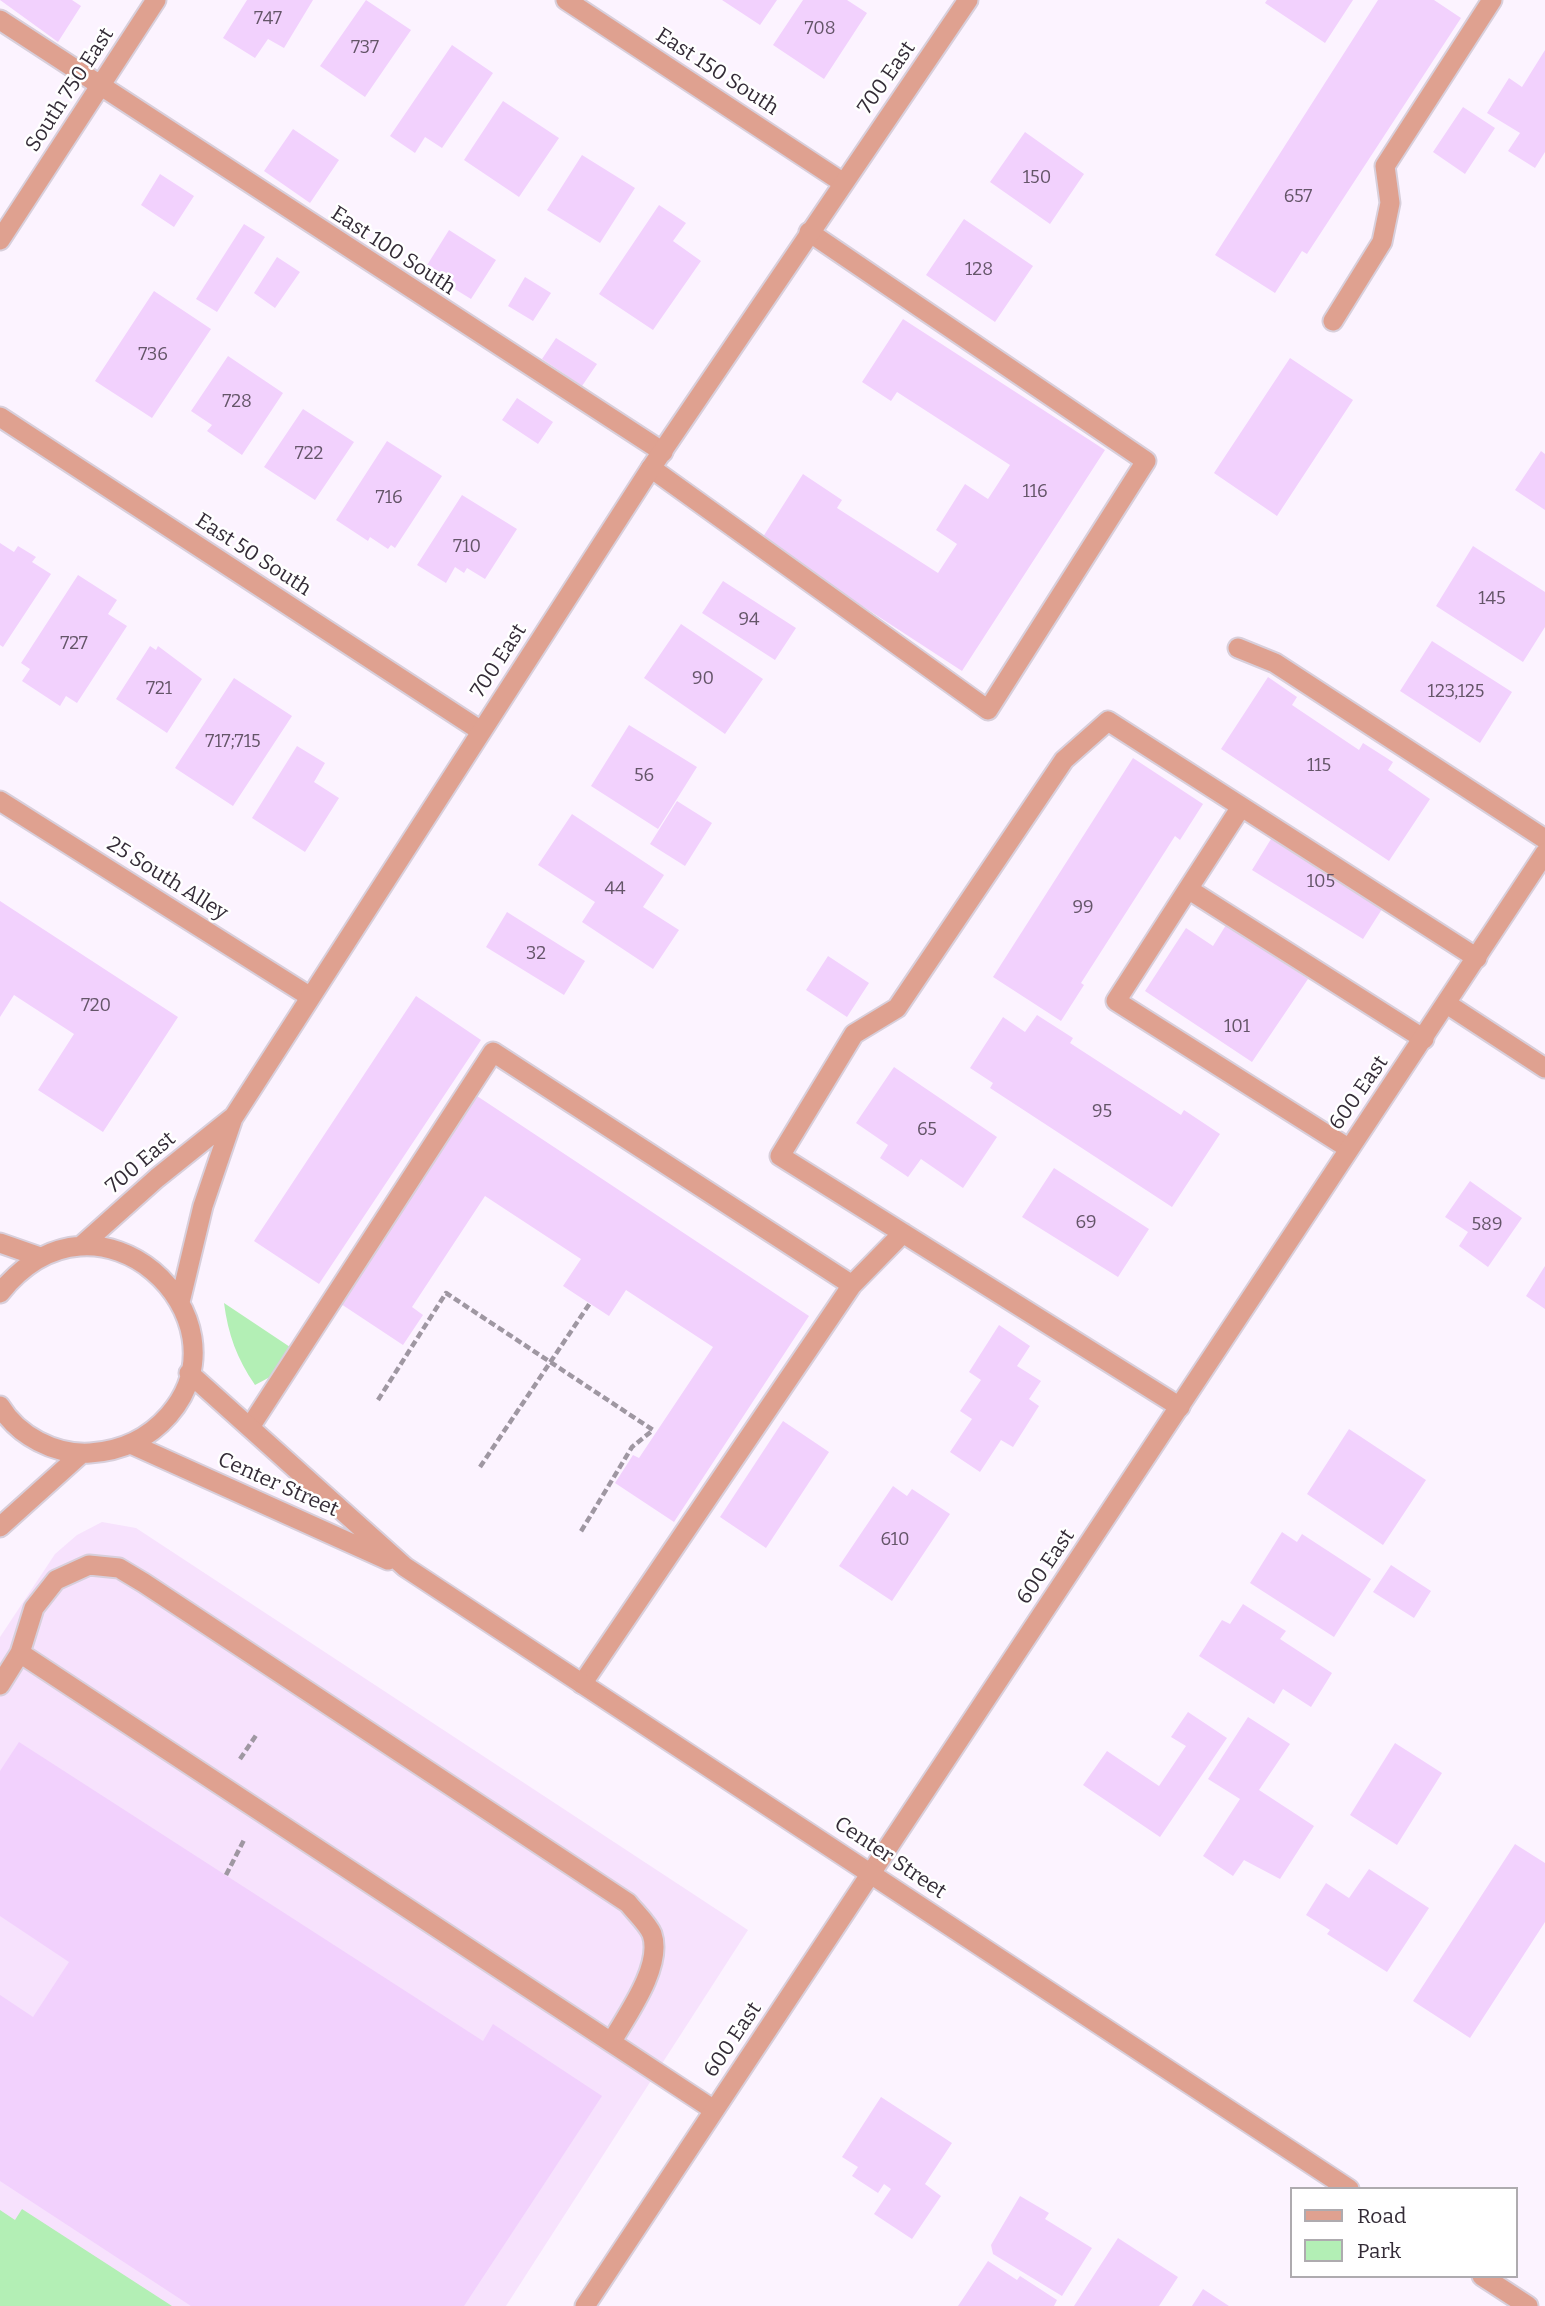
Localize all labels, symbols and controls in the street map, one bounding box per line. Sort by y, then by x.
house number: 747 [254,8,282,30]
house number: 708 [804,18,836,40]
street label: South 750 East [21,23,119,157]
street label: East 150 South [651,23,783,121]
house number: 737 [351,37,379,59]
street label: 700 East [853,37,921,119]
house number: 150 [1023,167,1051,189]
house number: 657 [1284,186,1312,208]
street label: East 100 South [326,201,460,301]
house number: 128 [965,259,993,281]
house number: 736 [138,344,168,366]
house number: 728 [222,391,252,413]
house number: 722 [295,443,323,465]
house number: 116 [1022,481,1048,503]
house number: 716 [375,487,403,509]
street label: East 50 South [190,508,316,602]
house number: 710 [453,536,481,558]
house number: 145 [1478,588,1506,610]
house number: 94 [738,609,760,631]
street label: 700 East [466,619,532,703]
house number: 727 [60,633,88,655]
house number: 90 [692,668,714,690]
house number: 721 [146,678,172,700]
house number: 123,125 [1428,681,1484,703]
house number: 717;715 [205,731,261,753]
house number: 115 [1307,755,1331,777]
house number: 56 [634,765,654,787]
street label: 25 South Alley [102,832,232,926]
house number: 105 [1307,871,1335,893]
house number: 44 [604,878,626,900]
house number: 99 [1072,897,1094,919]
house number: 32 [526,943,546,965]
house number: 720 [81,995,111,1017]
house number: 101 [1224,1016,1250,1038]
street label: 600 East [1324,1051,1394,1135]
house number: 95 [1092,1101,1112,1123]
house number: 65 [917,1119,937,1141]
street label: 700 East [101,1127,181,1199]
house number: 69 [1075,1212,1097,1234]
house number: 589 [1472,1214,1502,1236]
street label: Center Street [214,1447,342,1523]
street label: 600 East [1012,1525,1080,1609]
house number: 610 [880,1529,910,1551]
street label: Center Street [829,1811,951,1905]
street label: 600 East [699,1998,767,2082]
legend [1290,2187,1517,2278]
text: Road [1357,2203,1406,2229]
text: Park [1357,2238,1401,2264]

